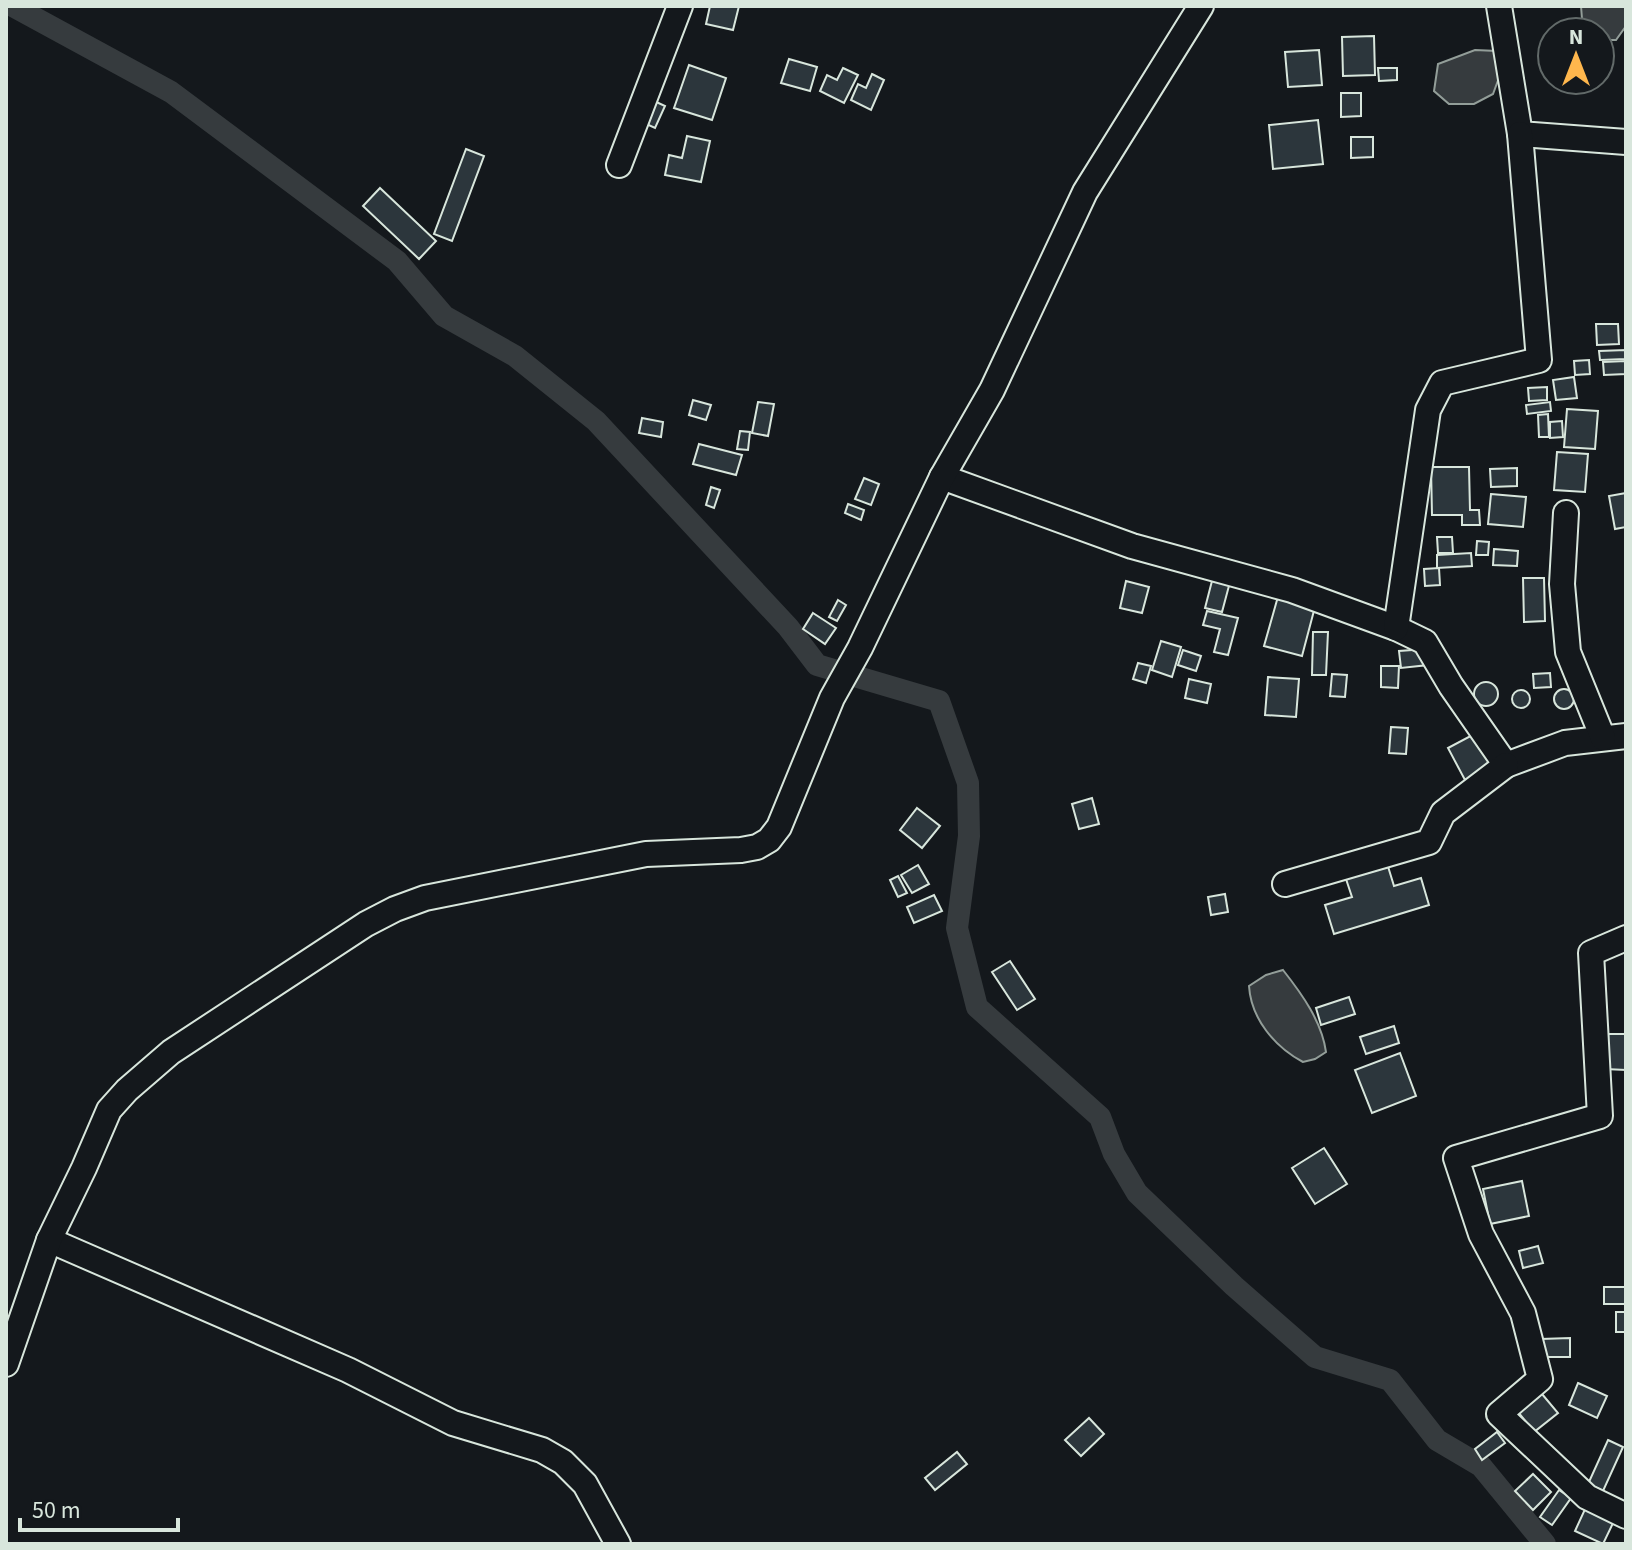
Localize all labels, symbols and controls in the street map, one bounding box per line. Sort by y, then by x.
north arrow [1536,16,1616,96]
text: N [1569,21,1583,53]
scale bar [20,1482,178,1532]
text: 50 m [32,1493,81,1528]

